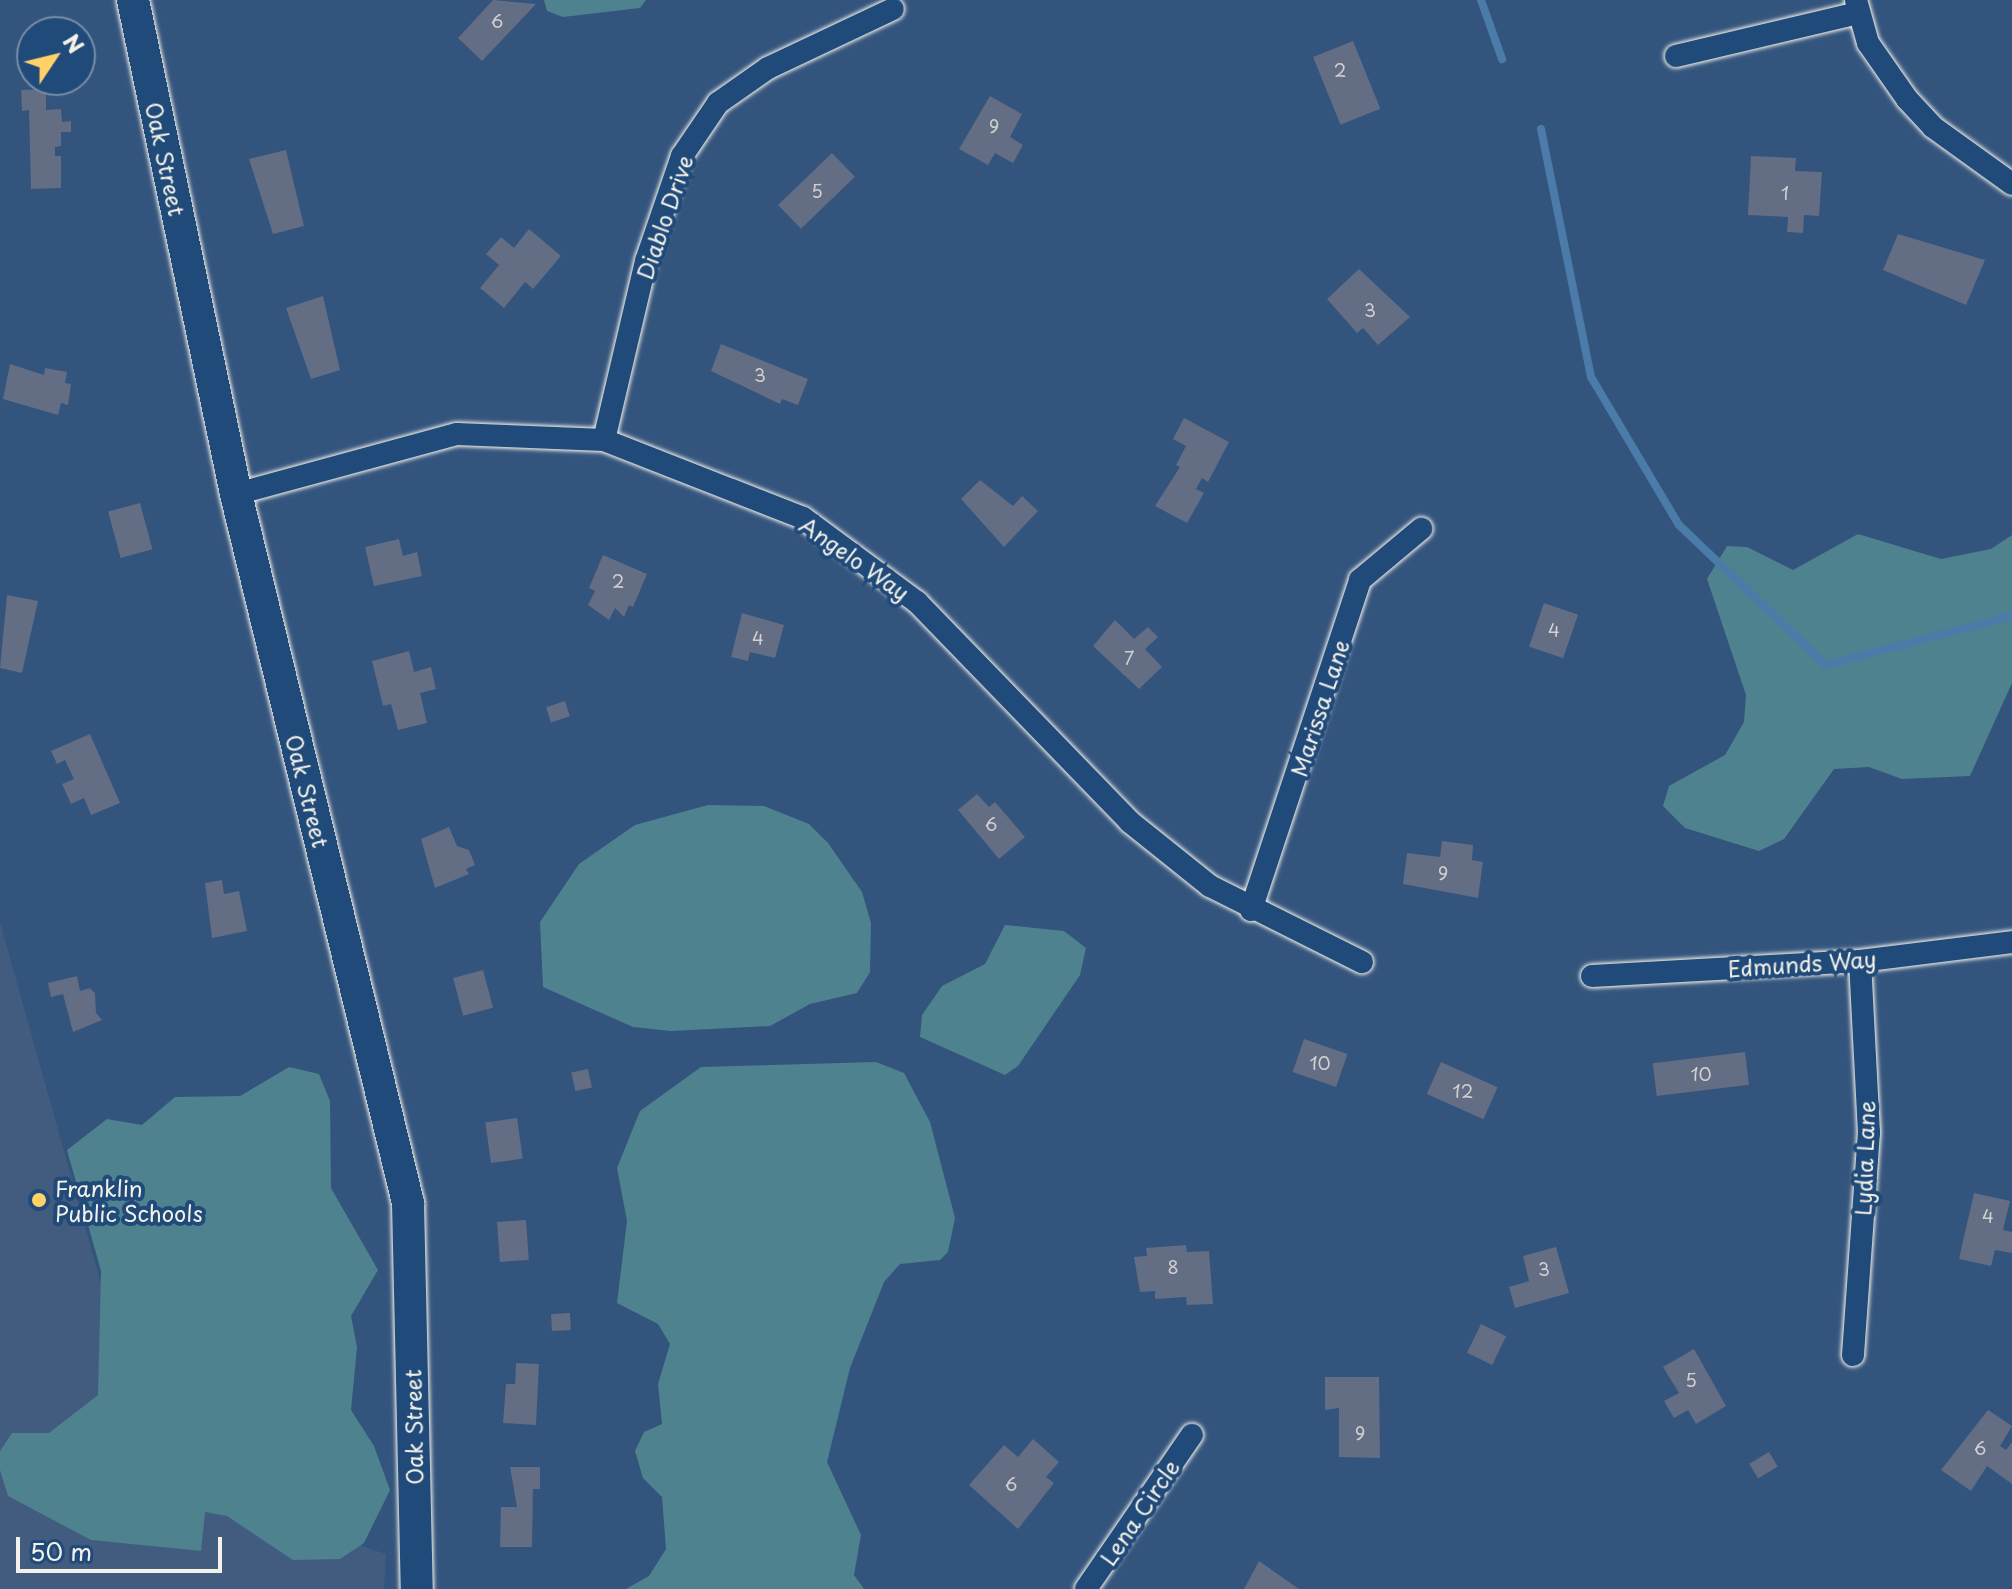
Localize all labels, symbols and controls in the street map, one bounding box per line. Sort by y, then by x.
house number: 6 [491,10,503,32]
north arrow [16,16,96,96]
text: N [56,26,93,60]
house number: 2 [1334,59,1346,81]
street label: Oak Street [141,99,191,219]
house number: 9 [989,115,999,137]
street label: Diablo Drive [630,151,698,283]
house number: 5 [811,180,823,202]
house number: 1 [1781,182,1789,204]
house number: 3 [1364,299,1376,321]
house number: 3 [754,364,766,386]
street label: Angelo Way [795,511,915,605]
house number: 2 [612,570,624,592]
house number: 4 [1548,619,1560,641]
house number: 4 [752,627,764,649]
street label: Marissa Lane [1284,636,1354,780]
house number: 7 [1124,647,1134,669]
street label: Oak Street [281,731,335,851]
house number: 6 [985,813,997,835]
house number: 9 [1438,862,1448,884]
street label: Edmunds Way [1727,945,1877,981]
house number: 10 [1309,1052,1331,1074]
house number: 10 [1690,1063,1712,1085]
house number: 12 [1453,1080,1473,1102]
street label: Lydia Lane [1849,1100,1879,1216]
place label: Franklin Public Schools [55,1174,204,1226]
marker: Franklin Public Schools [30,1191,48,1209]
house number: 4 [1982,1205,1994,1227]
house number: 8 [1167,1256,1179,1278]
house number: 3 [1538,1258,1550,1280]
street label: Oak Street [399,1368,427,1486]
house number: 5 [1685,1369,1697,1391]
house number: 9 [1355,1422,1365,1444]
house number: 6 [1974,1437,1986,1459]
street label: Lena Circle [1094,1454,1184,1570]
house number: 6 [1005,1473,1017,1495]
scale bar [20,1521,226,1571]
text: 50 m [30,1533,92,1569]

